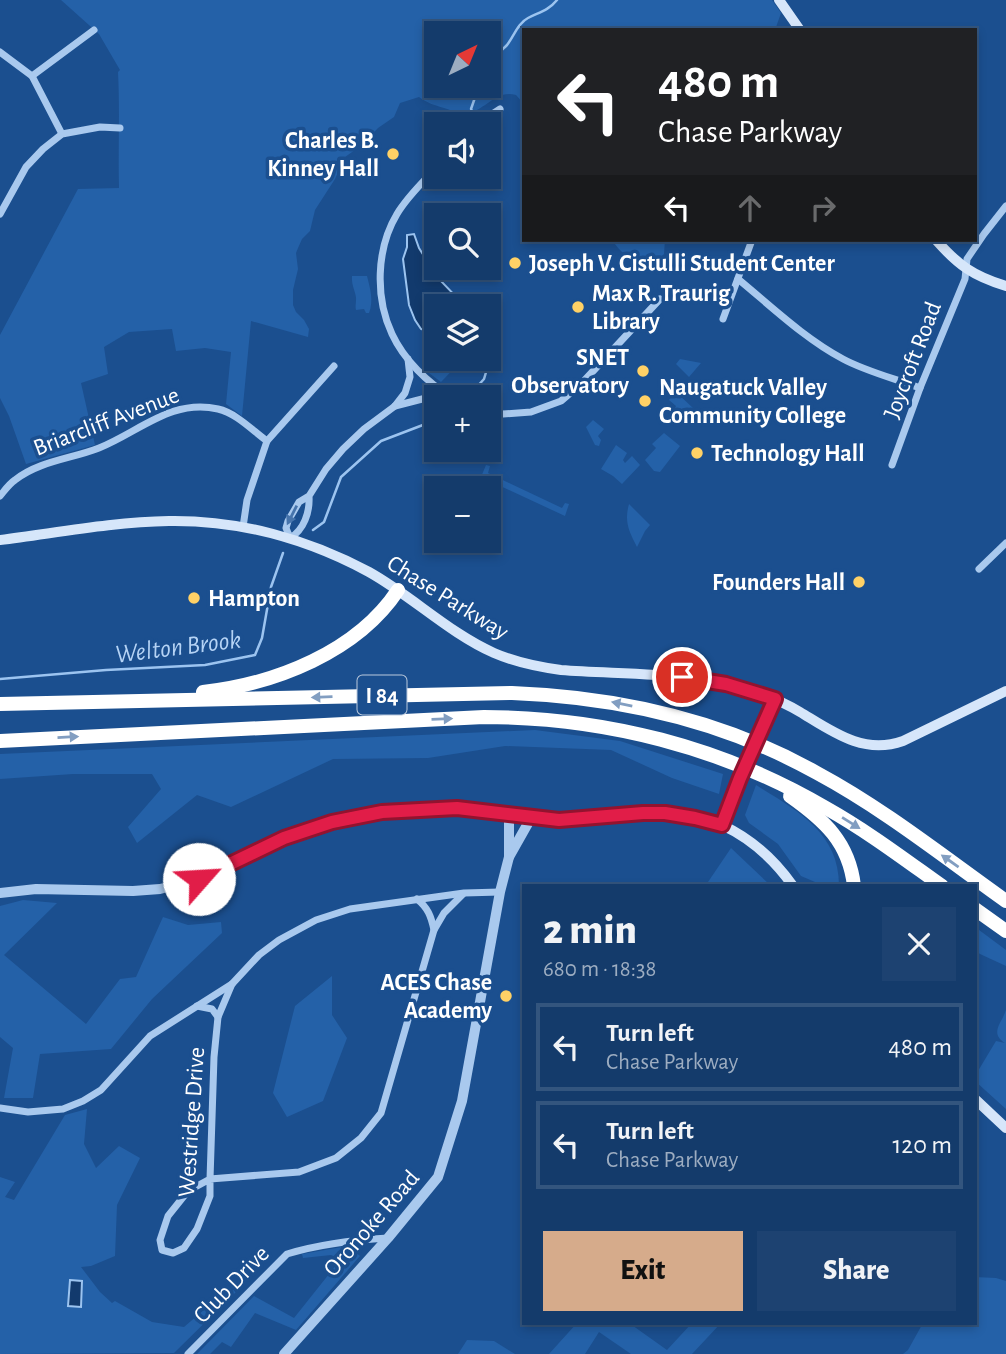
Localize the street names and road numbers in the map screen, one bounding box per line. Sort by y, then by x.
street label: Joycroft Road [880,299,946,422]
street label: Briarcliff Avenue [30,383,183,461]
street label: Chase Parkway [383,551,512,645]
road number: I 84 [358,676,406,715]
street label: Westridge Drive [175,1046,209,1198]
street label: Oronoke Road [319,1166,424,1281]
street label: Club Drive [189,1242,274,1328]

